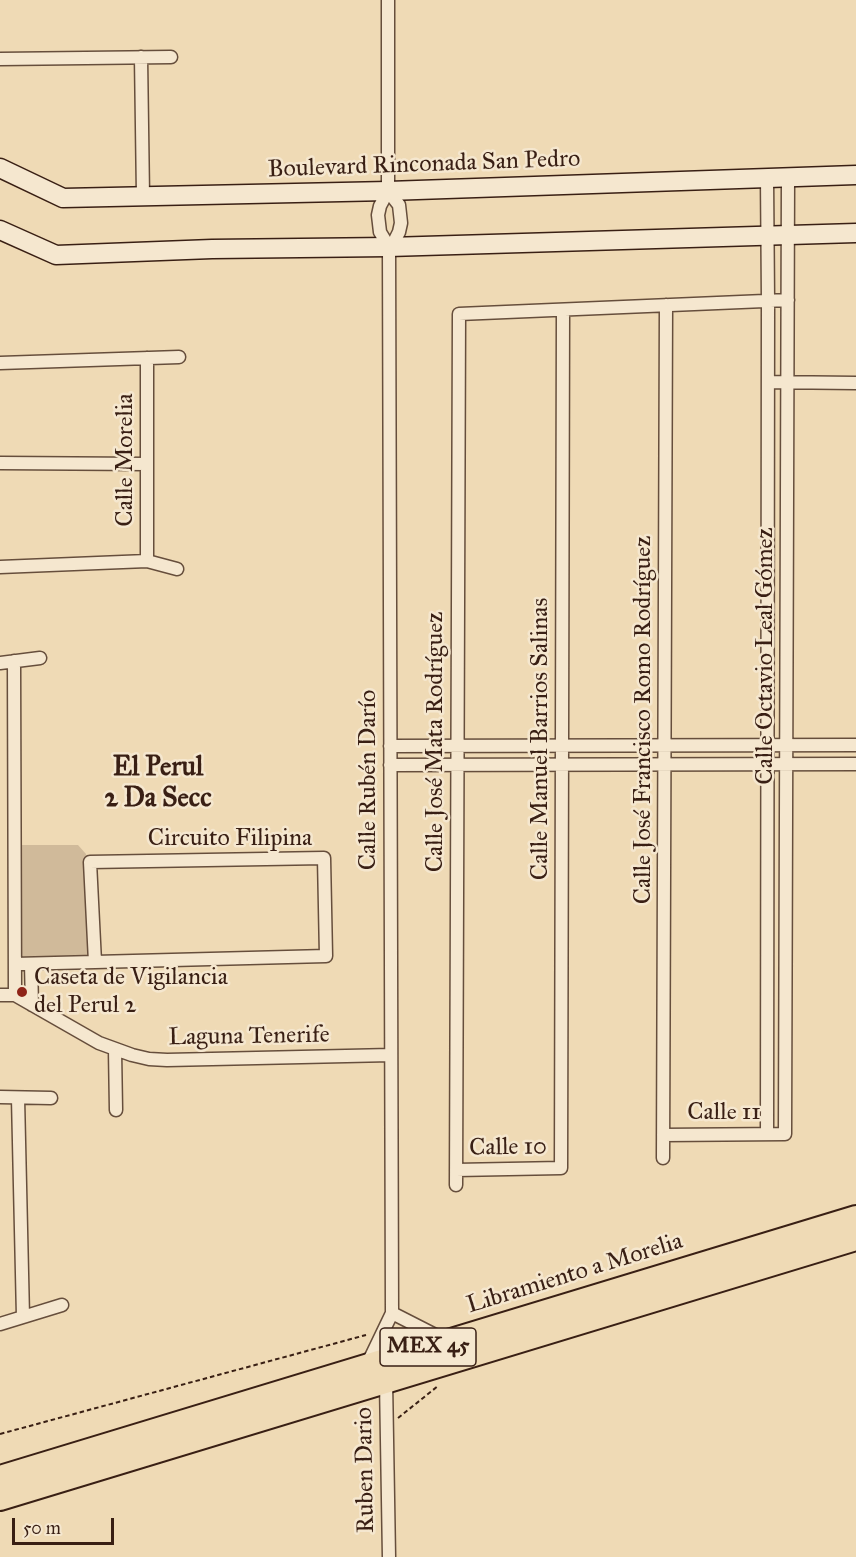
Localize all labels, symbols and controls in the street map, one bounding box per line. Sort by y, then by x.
street label: Boulevard Rinconada San Pedro [267,145,581,185]
street label: Calle Morelia [112,393,140,527]
street label: Calle Octavio Leal Gómez [752,527,780,785]
street label: Calle José Francisco Romo Rodríguez [630,536,658,904]
street label: Calle Manuel Barrios Salinas [527,598,555,880]
street label: Calle José Mata Rodríguez [422,612,450,872]
street label: Calle Rubén Darío [355,690,383,870]
district label: El Perul 2 Da Secc [104,752,212,815]
street label: Circuito Filipina [148,825,312,853]
place label: Caseta de Vigilancia del Perul 2 [34,964,228,1020]
marker: Caseta de Vigilancia del Perul 2 [15,985,29,999]
street label: Laguna Tenerife [168,1021,330,1053]
street label: Calle 11 [687,1099,761,1127]
street label: Calle 10 [469,1133,547,1163]
street label: Libramiento a Morelia [463,1227,687,1321]
road number: MEX 45 [380,1328,476,1366]
street label: Ruben Dario [351,1407,381,1533]
scale bar [15,1506,117,1544]
text: 50 m [23,1517,61,1539]

